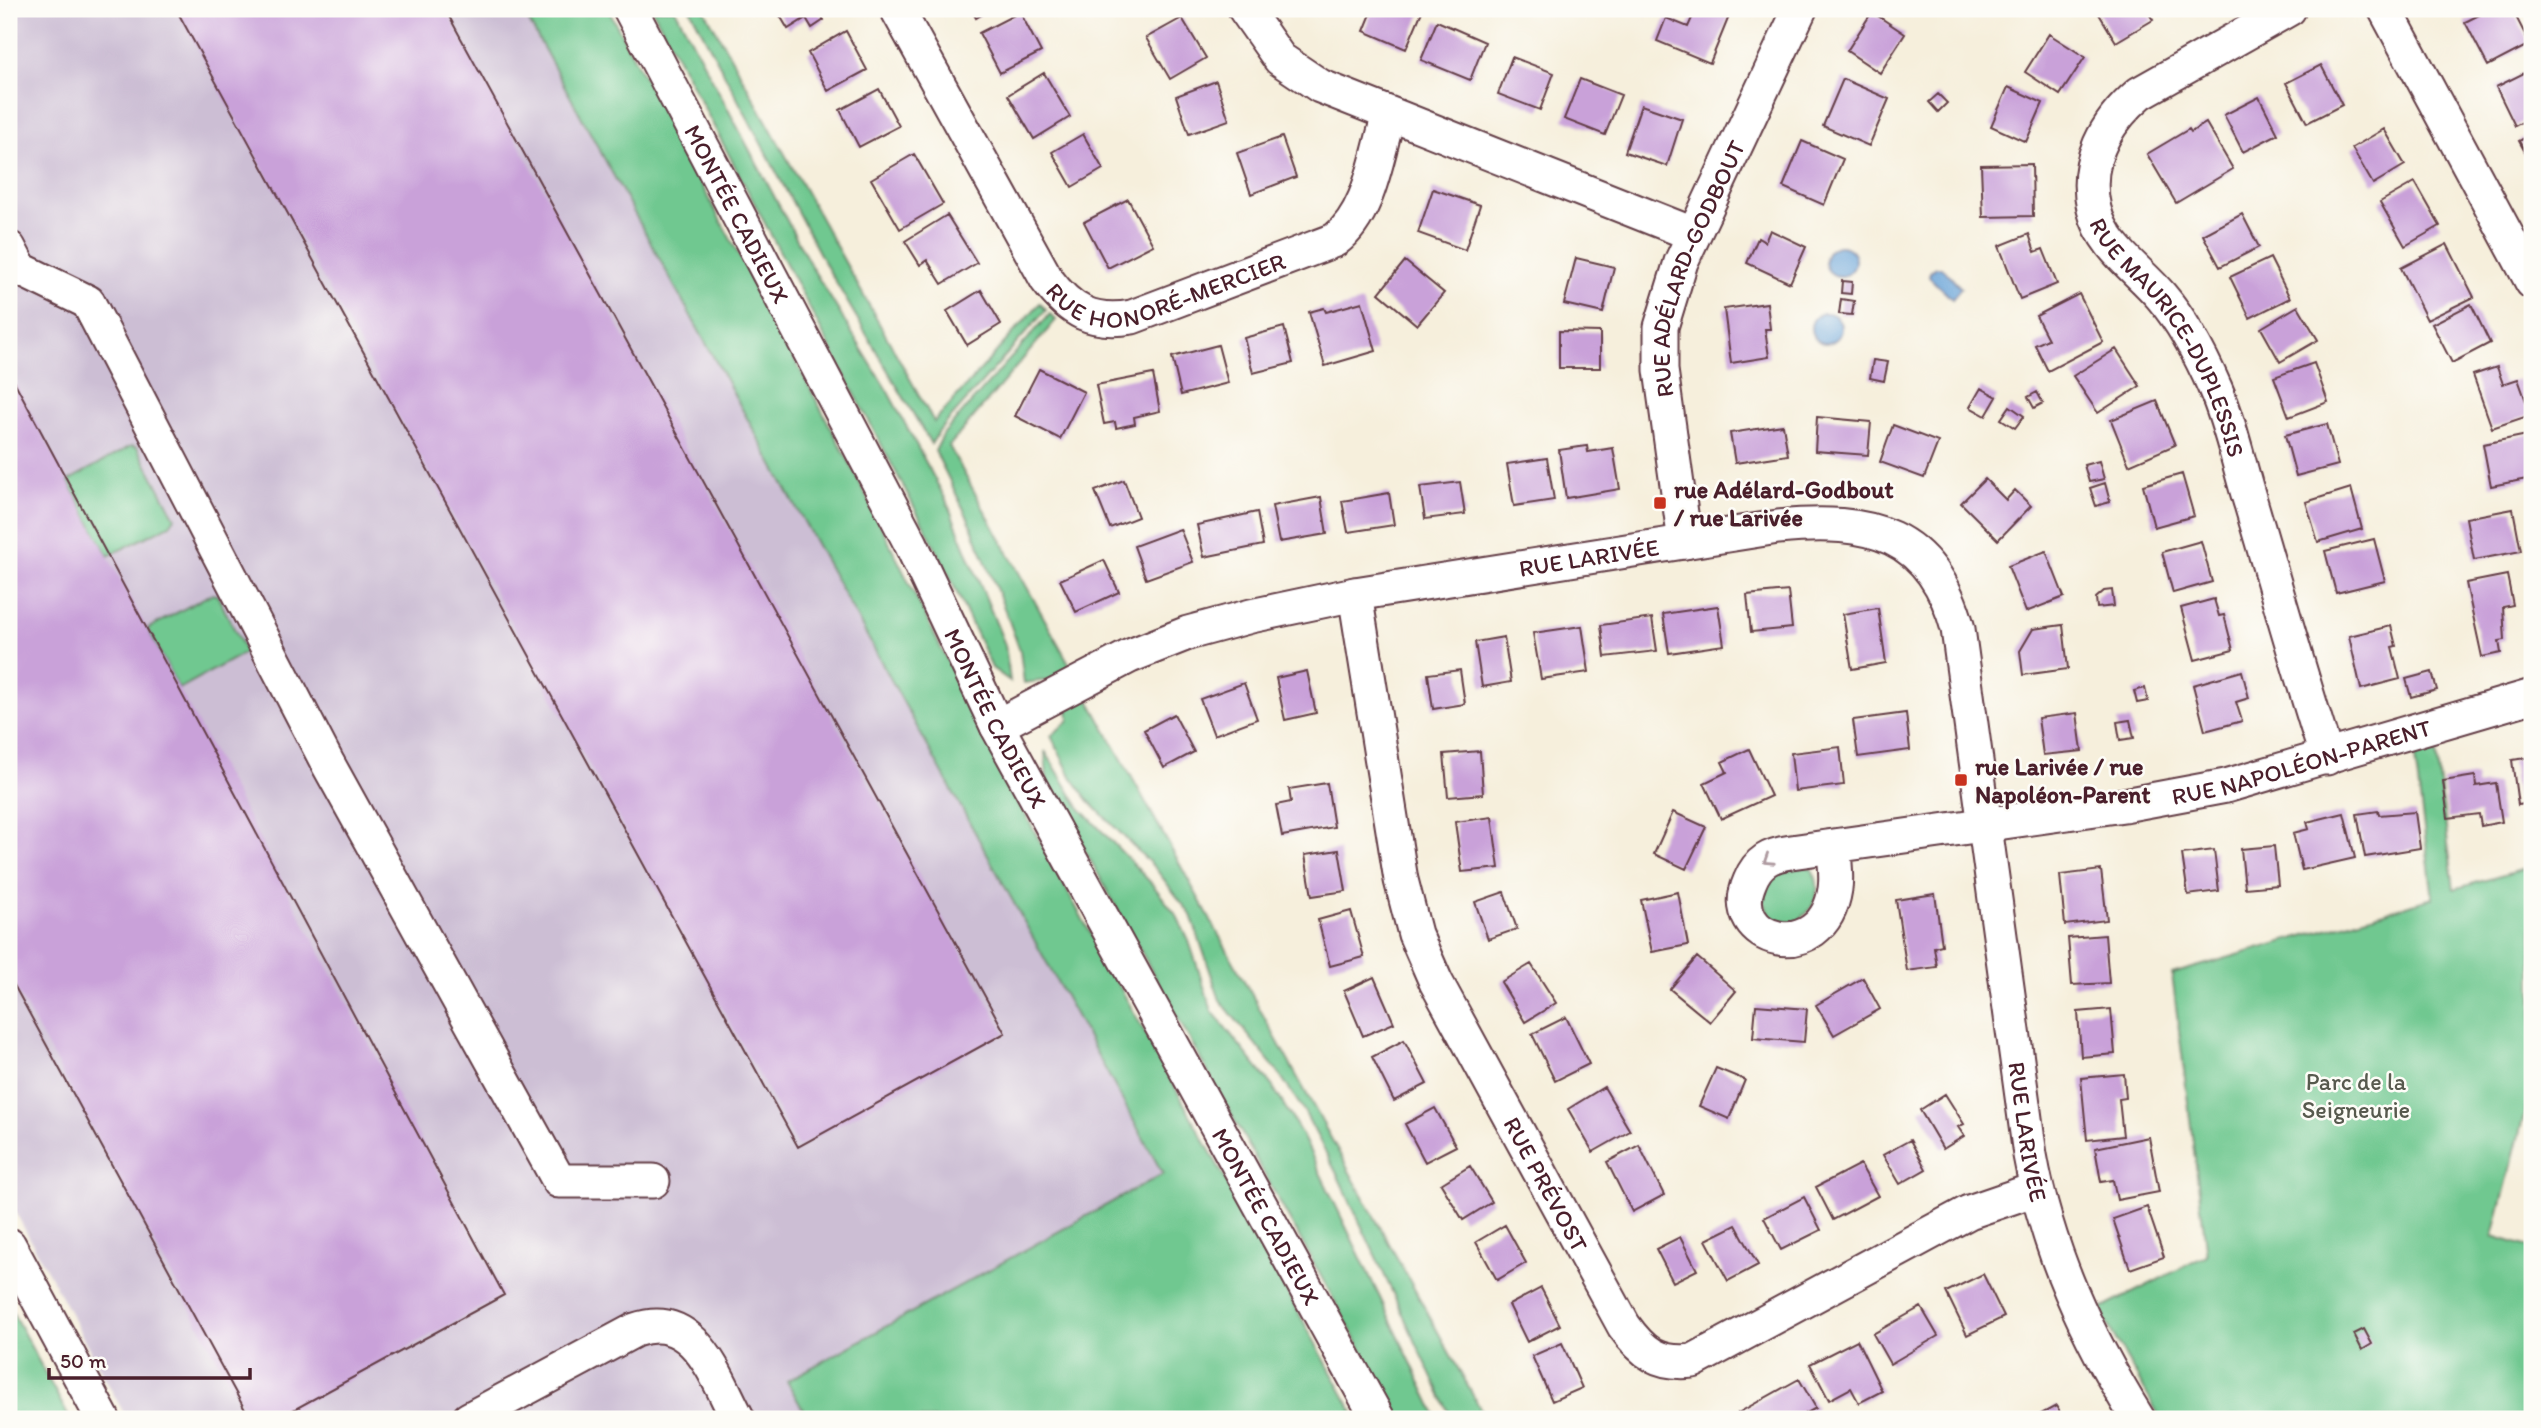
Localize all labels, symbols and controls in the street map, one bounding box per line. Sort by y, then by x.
street label: MONTÉE CADIEUX [679,119,796,308]
street label: RUE ADÉLARD-GODBOUT [1645,135,1751,399]
street label: RUE MAURICE-DUPLESSIS [2084,213,2251,460]
street label: RUE HONORÉ-MERCIER [1040,246,1289,334]
place label: rue Adélard-Godbout / rue Larivée [1673,475,1893,532]
marker: rue Adélard-Godbout / rue Larivée [1652,495,1668,511]
street label: RUE LARIVÉE [1517,532,1661,582]
street label: MONTÉE CADIEUX [938,624,1054,813]
street label: RUE NAPOLÉON-PARENT [2169,712,2435,810]
place label: rue Larivée / rue Napoléon-Parent [1975,752,2150,810]
marker: rue Larivée / rue Napoléon-Parent [1953,772,1969,788]
one-way arrow [1763,852,1776,865]
street label: RUE LARIVÉE [2003,1060,2054,1205]
park label: Parc de la Seigneurie [2302,1067,2410,1124]
street label: RUE PRÉVOST [1498,1111,1595,1257]
street label: MONTÉE CADIEUX [1206,1123,1327,1310]
scale bar [49,1337,250,1381]
text: 50 m [60,1348,107,1373]

